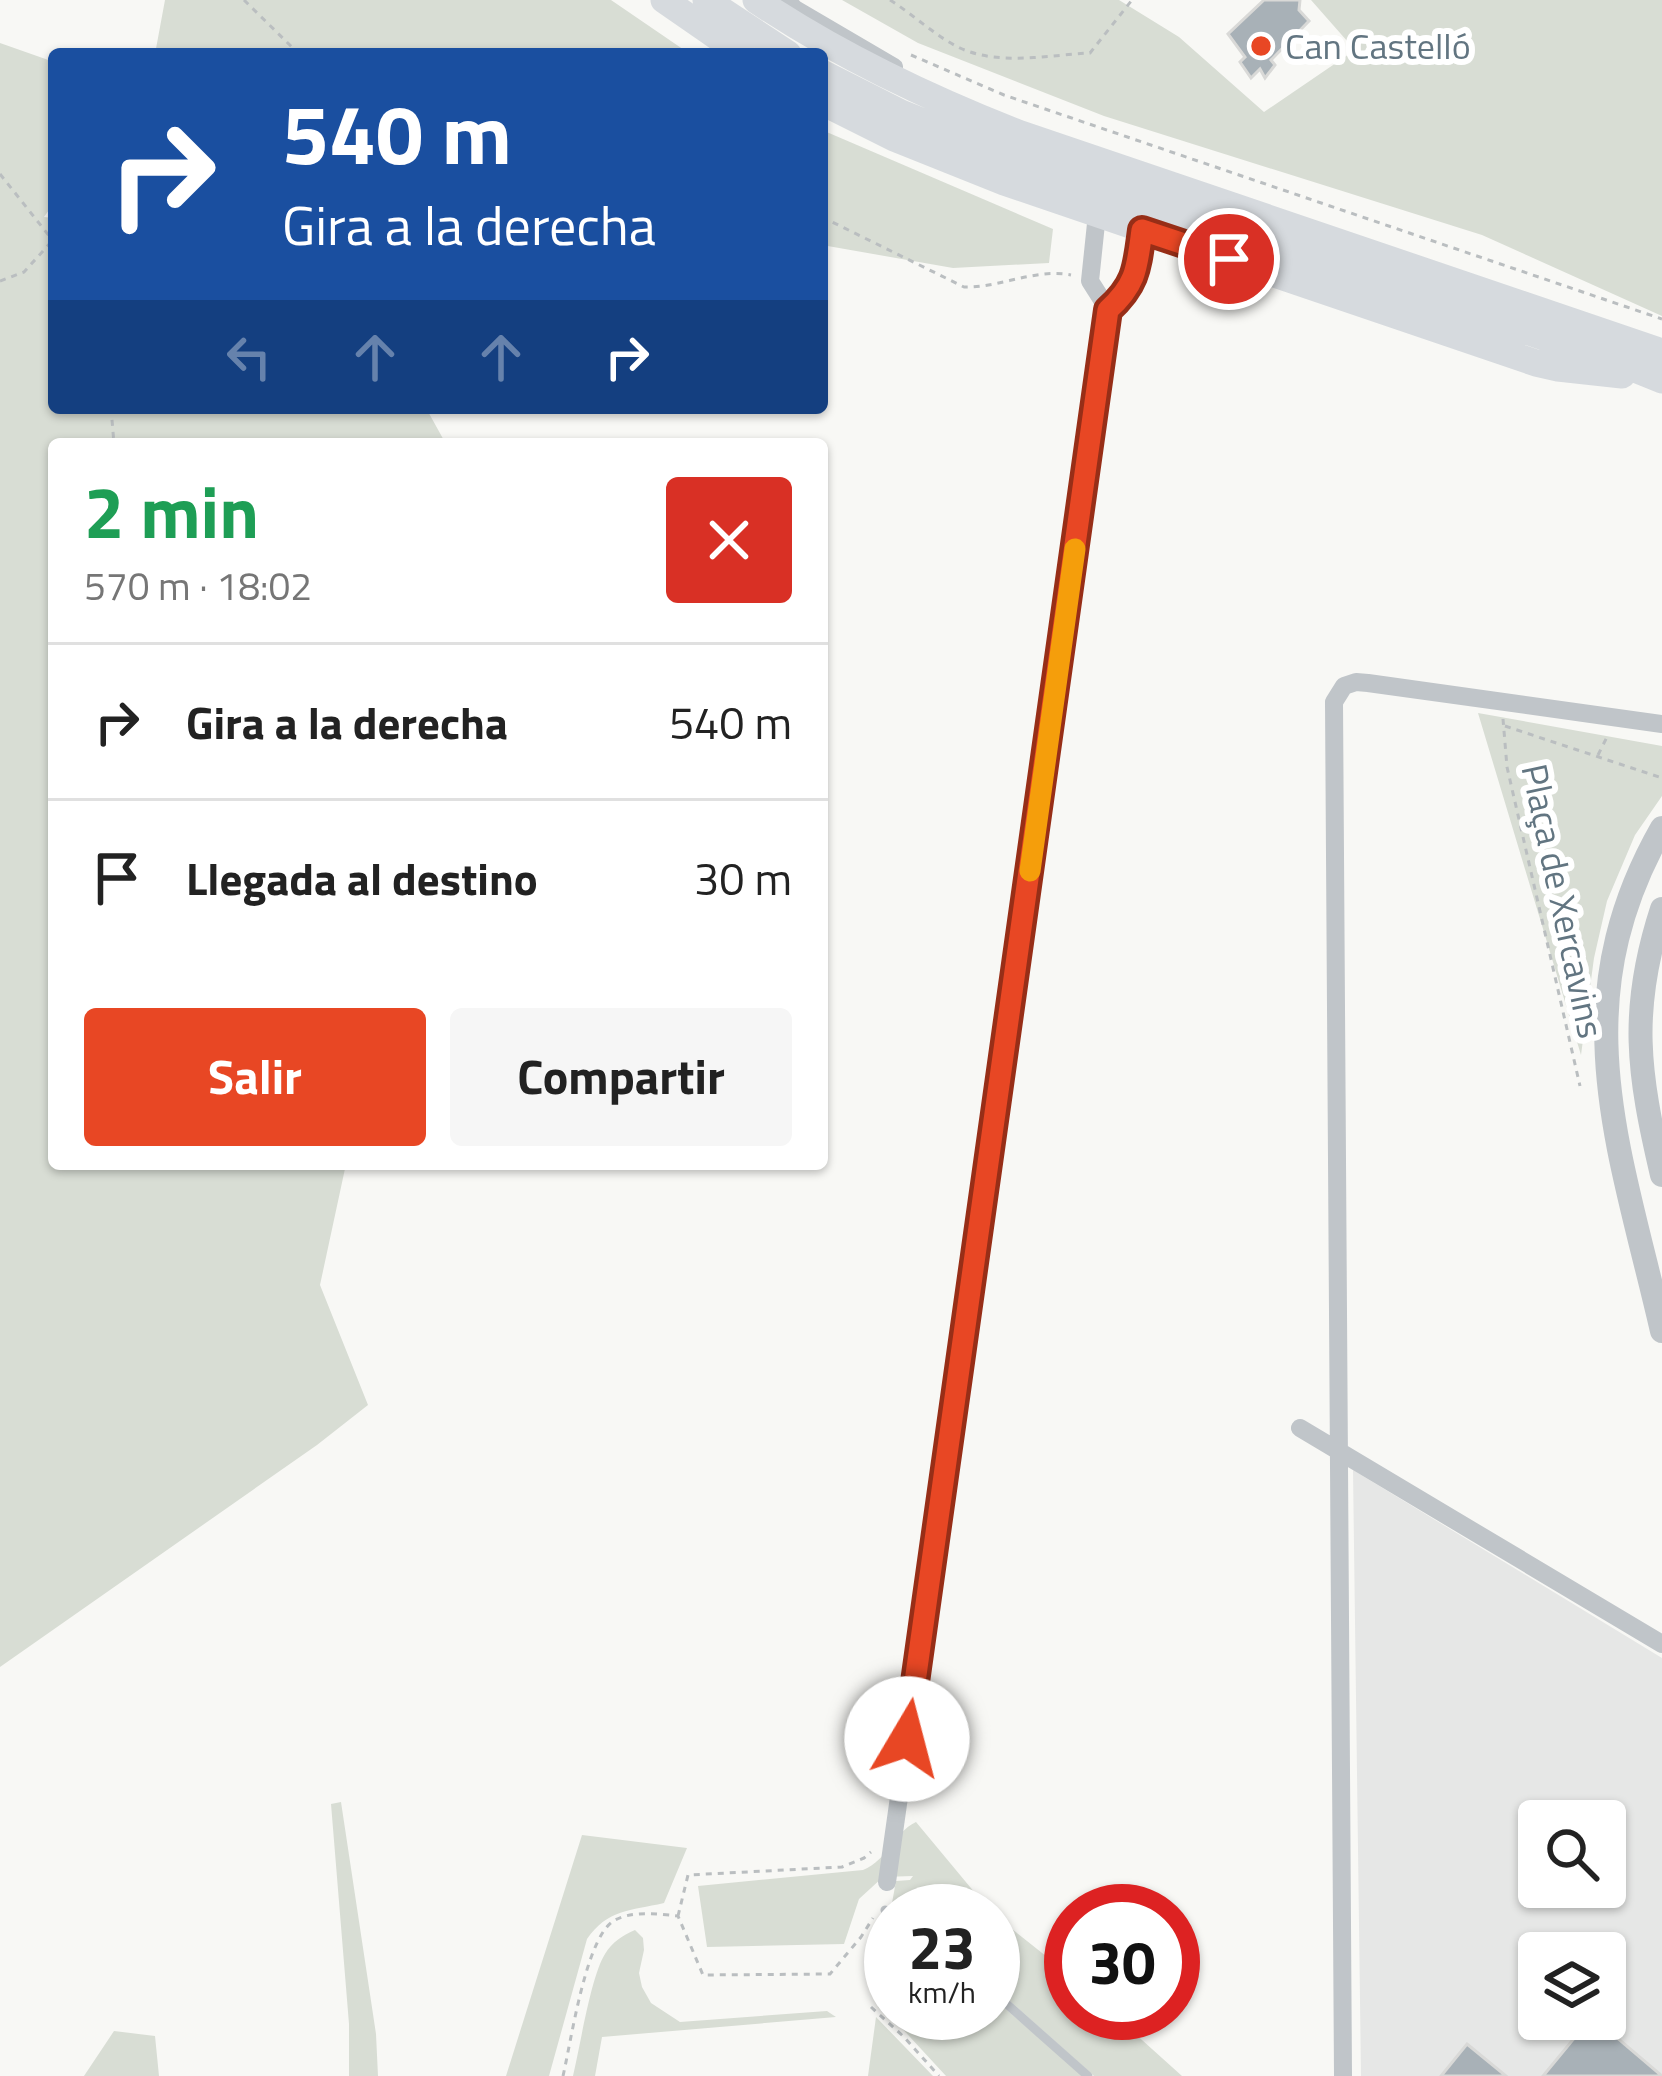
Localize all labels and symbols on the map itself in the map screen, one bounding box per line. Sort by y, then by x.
place label: Can Castelló [1285,18,1471,73]
marker: Can Castelló [1248,33,1274,59]
pin [1178,208,1280,310]
street label: Plaça de Xercavins [1508,759,1619,1043]
position arrow [844,1676,970,1802]
speed limit sign: 30 [1044,1884,1200,2040]

